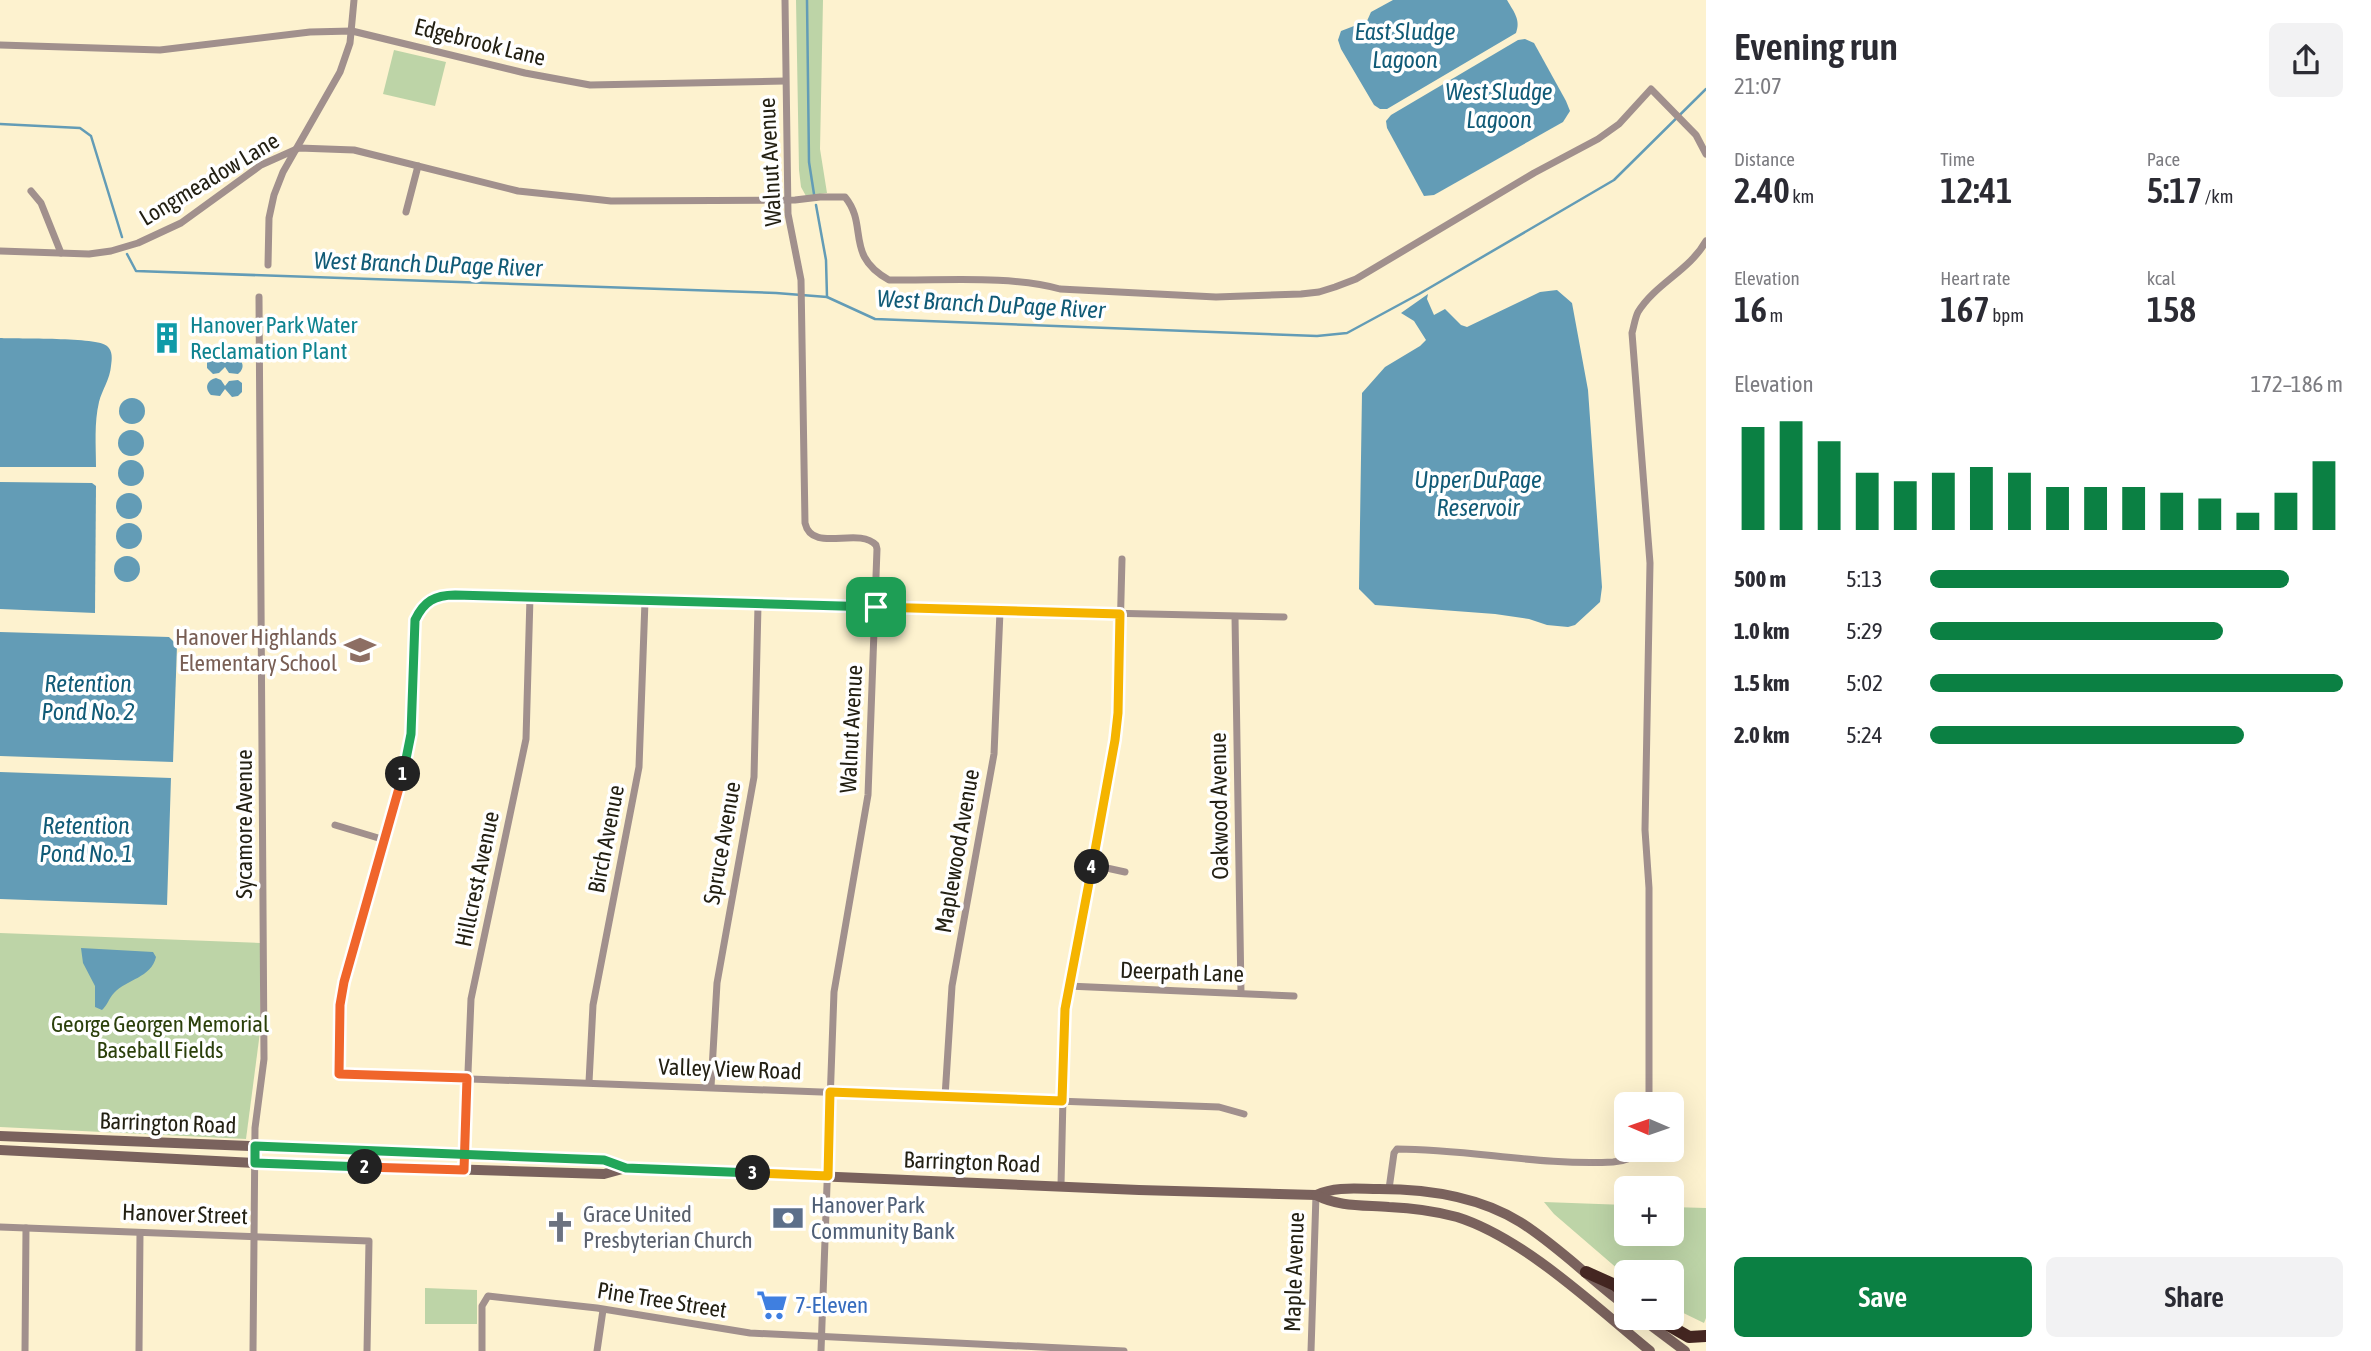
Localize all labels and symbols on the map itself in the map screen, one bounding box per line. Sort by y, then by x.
street label: Edgebrook Lane [412,13,548,71]
water label: East Sludge Lagoon [1354,18,1456,73]
water label: West Sludge Lagoon [1445,78,1553,133]
street label: Walnut Avenue [754,97,786,227]
street label: Longmeadow Lane [135,127,283,231]
water label: West Branch DuPage River [313,247,544,282]
water label: West Branch DuPage River [876,285,1107,324]
place label: Hanover Park Water Reclamation Plant [190,312,358,364]
building icon: Hanover Park Water Reclamation Plant [150,321,184,355]
water label: Upper DuPage Reservoir [1414,466,1542,521]
pin [846,577,906,637]
place label: Hanover Highlands Elementary School [175,624,337,676]
school or university icon: Hanover Highlands Elementary School [343,633,377,667]
street label: Walnut Avenue [835,664,867,794]
water label: Retention Pond No. 2 [41,670,135,725]
street label: Oakwood Avenue [1205,732,1233,880]
street label: Sycamore Avenue [231,749,257,899]
pin: 1 [386,756,420,792]
street label: Maplewood Avenue [930,767,984,935]
street label: Spruce Avenue [698,780,746,906]
street label: Birch Avenue [583,783,629,895]
street label: Hillcrest Avenue [450,809,504,949]
water label: Retention Pond No. 1 [39,812,133,867]
pin: 4 [1074,850,1110,884]
street label: Deerpath Lane [1120,957,1244,987]
park label: George Georgen Memorial Baseball Fields [51,1011,269,1063]
street label: Valley View Road [658,1054,802,1084]
north arrow [1614,1092,1684,1162]
street label: Barrington Road [99,1108,237,1138]
street label: Barrington Road [903,1147,1041,1177]
pin: 2 [348,1150,382,1184]
pin: 3 [736,1156,770,1190]
place label: Hanover Park Community Bank [811,1192,955,1244]
street label: Hanover Street [122,1199,248,1229]
place label: Grace United Presbyterian Church [583,1201,753,1253]
bank icon: Hanover Park Community Bank [771,1201,805,1235]
church icon: Grace United Presbyterian Church [543,1210,577,1244]
street label: Maple Avenue [1279,1212,1309,1332]
street label: Pine Tree Street [595,1277,729,1323]
supermarket icon: 7-Eleven [755,1288,789,1322]
place label: 7-Eleven [795,1292,868,1318]

